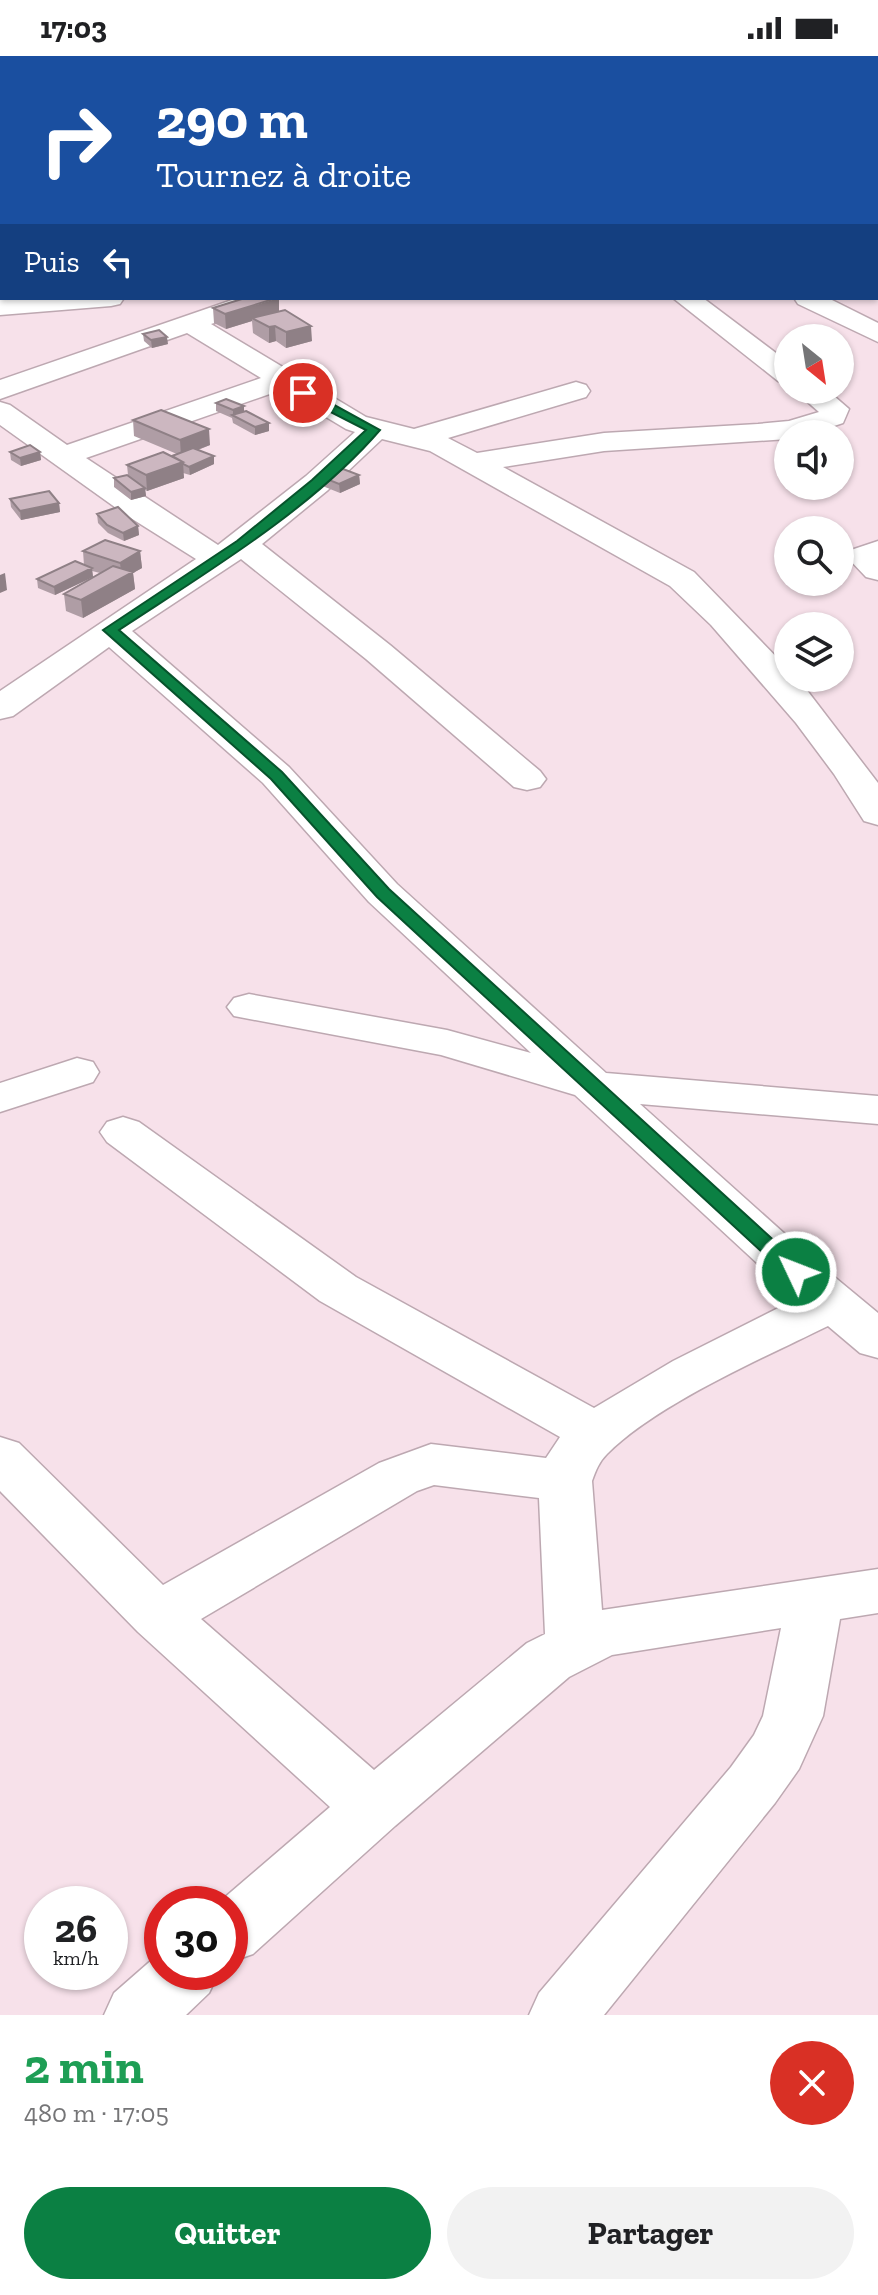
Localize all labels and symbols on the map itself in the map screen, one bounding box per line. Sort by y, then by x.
north arrow [774,324,854,404]
pin [269,359,337,427]
position arrow [754,1230,838,1314]
speed limit sign: 30 [144,1886,248,1990]

